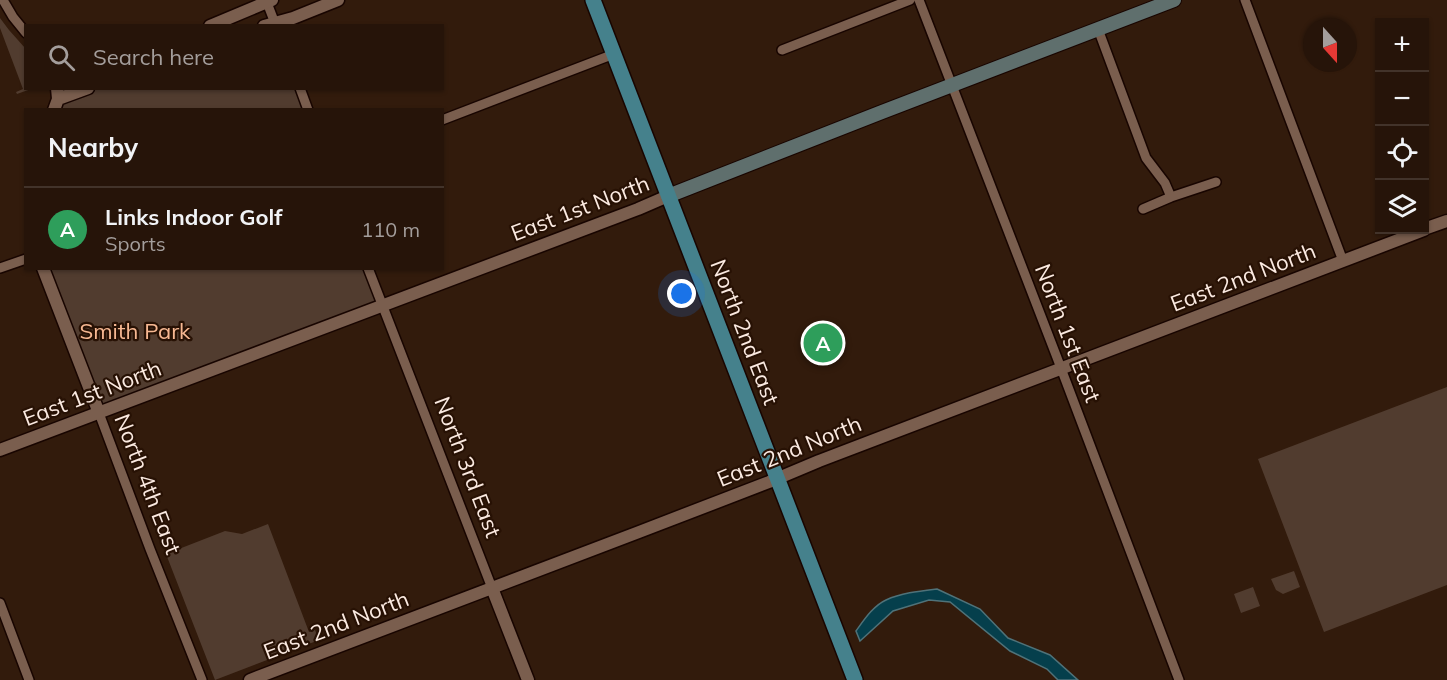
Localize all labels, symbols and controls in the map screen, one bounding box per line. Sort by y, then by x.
north arrow [1303,18,1357,72]
map controls [1375,18,1429,234]
button: + [1375,18,1429,72]
search box [24,24,444,90]
icon: search [45,41,78,74]
text: Search here [93,43,214,71]
button: − [1375,72,1429,126]
button: locate [1375,126,1429,180]
text: Nearby [48,131,138,164]
street label: East 1st North [507,169,653,247]
button: layers [1375,180,1429,234]
text: Links Indoor Golf [105,203,282,231]
text: A [60,217,75,242]
text: 110 m [361,217,420,242]
text: Sports [105,231,166,256]
street label: East 2nd North [1166,236,1320,318]
street label: North 2nd East [704,255,786,409]
street label: North 1st East [1029,260,1107,406]
your location [667,279,696,308]
park label: Smith Park [80,317,191,345]
pin: A [804,320,842,366]
street label: East 1st North [19,354,165,432]
street label: North 3rd East [428,393,508,542]
street label: East 2nd North [713,409,865,493]
street label: North 4th East [108,410,188,558]
street label: East 2nd North [259,584,413,666]

